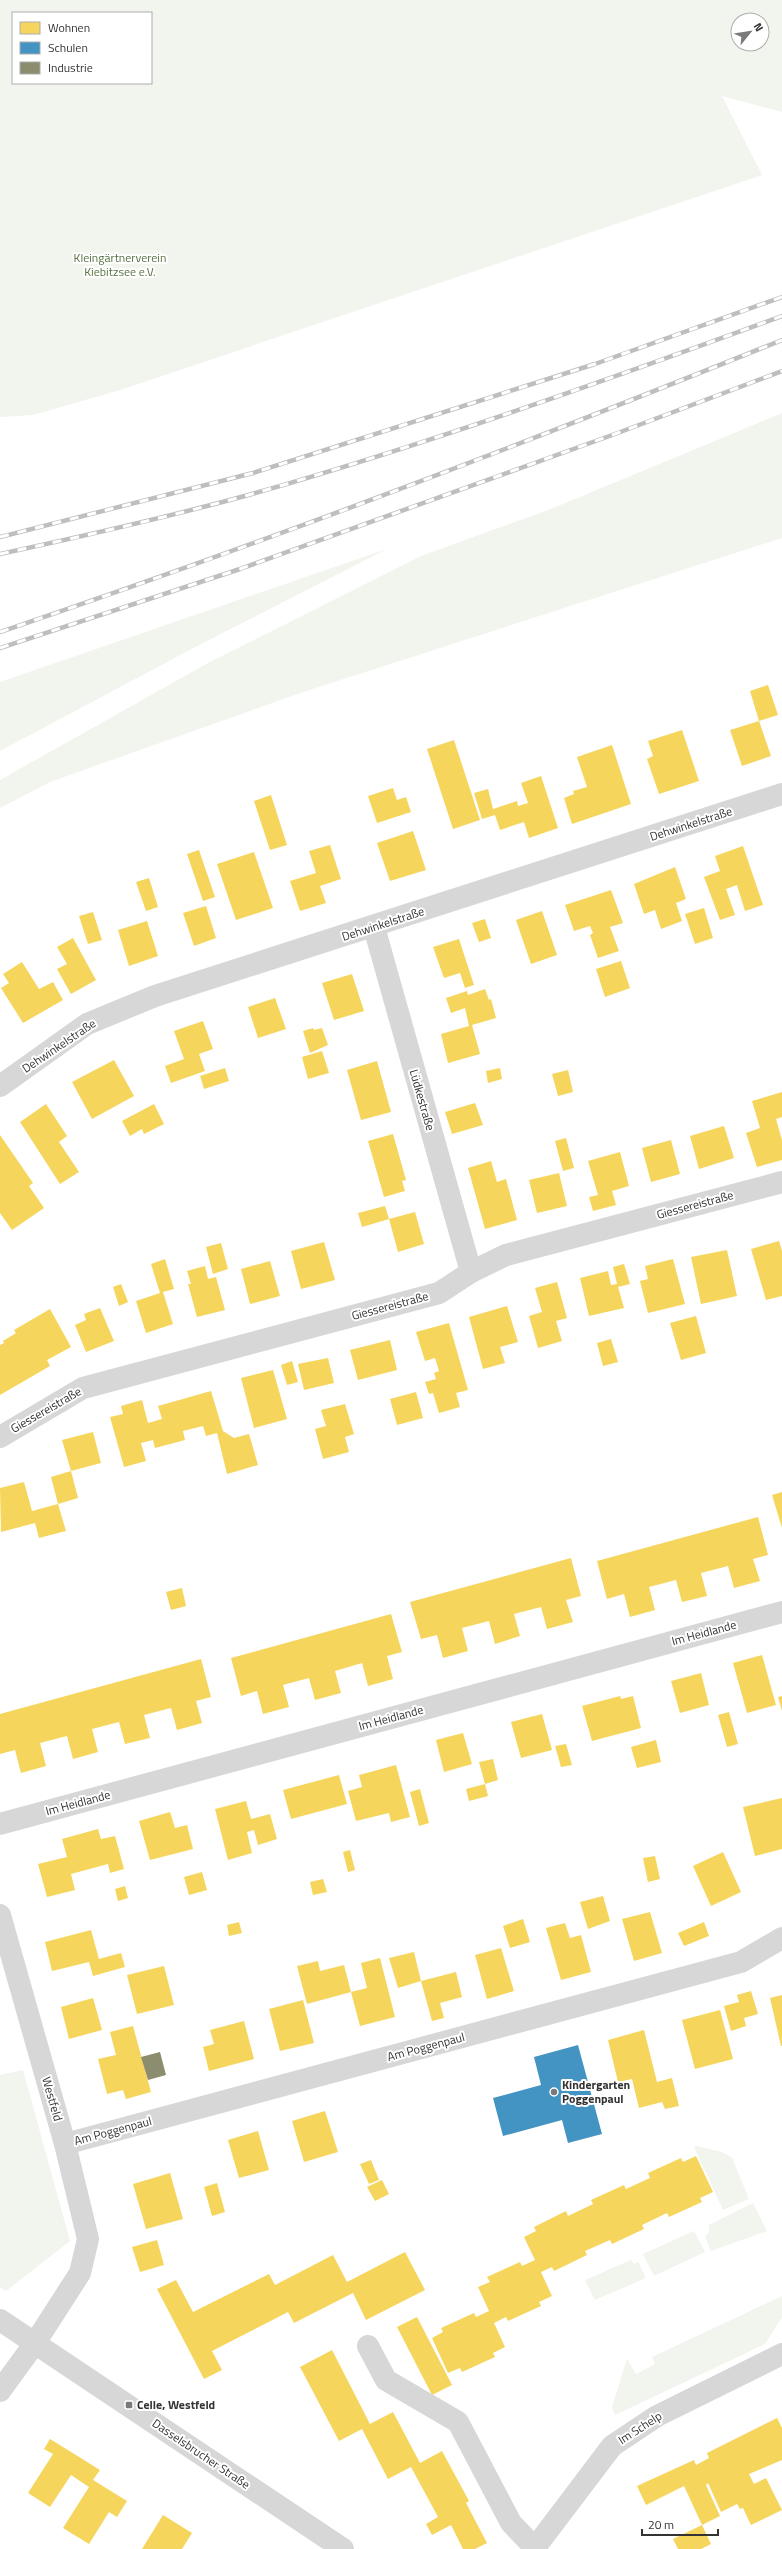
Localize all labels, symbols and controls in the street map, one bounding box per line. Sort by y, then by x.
legend [12,12,152,84]
north arrow [730,12,770,52]
text: Wohnen [48,18,90,37]
text: N [750,20,767,34]
text: Schulen [48,38,88,57]
text: Industrie [48,58,93,77]
park label: Kleingärtnerverein Kiebitzsee e.V. [74,248,166,281]
street label: Dehwinkelstraße [647,801,735,846]
street label: Dehwinkelstraße [339,901,427,946]
street label: Dehwinkelstraße [18,1014,100,1077]
street label: Lüdkestraße [405,1067,440,1133]
street label: Giessereistraße [654,1185,735,1224]
street label: Giessereistraße [349,1286,430,1325]
street label: Giessereistraße [7,1382,85,1438]
street label: Im Heidlande [669,1615,738,1650]
street label: Im Heidlande [356,1700,425,1735]
street label: Im Heidlande [43,1785,112,1820]
street label: Am Poggenpaul [385,2027,467,2066]
street label: Westfeld [37,2074,68,2123]
place label: Kindergarten Poggenpaul [562,2075,630,2108]
marker: Kindergarten Poggenpaul [549,2087,559,2097]
street label: Am Poggenpaul [72,2111,154,2150]
place label: Celle, Westfeld [137,2395,215,2414]
marker: Celle, Westfeld [124,2400,134,2410]
street label: Im Schelp [614,2406,665,2449]
street label: Dasselsbrucher Straße [149,2414,254,2493]
scale bar [642,2511,718,2537]
text: 20 m [648,2515,674,2534]

